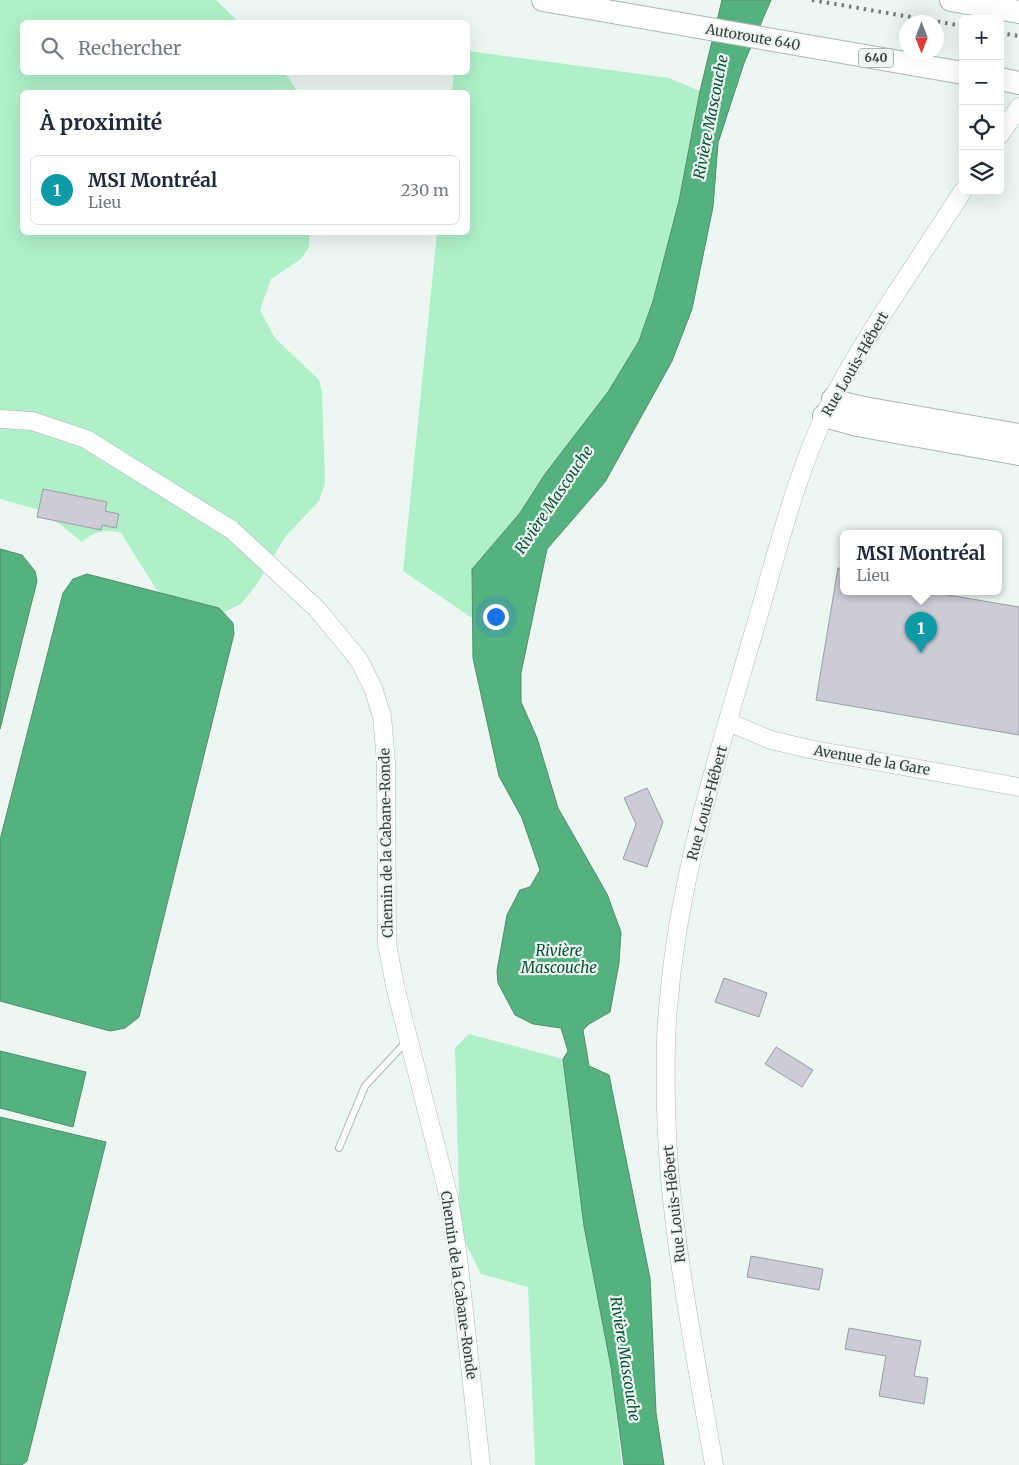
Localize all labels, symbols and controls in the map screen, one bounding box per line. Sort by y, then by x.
north arrow [899,15,944,60]
map controls [959,15,1004,195]
button: + [959,15,1004,60]
search box [20,20,470,75]
street label: Autoroute 640 [703,20,802,54]
icon: search [38,34,66,62]
text: Rechercher [78,36,181,60]
road number: 640 [858,48,894,68]
water label: Rivière Mascouche [689,53,732,181]
button: − [959,60,1004,105]
button: locate [959,105,1004,150]
text: À proximité [40,109,162,136]
button: layers [959,150,1004,195]
text: MSI Montréal [88,168,217,192]
text: 1 [53,180,61,200]
text: 230 m [401,180,449,200]
text: Lieu [88,192,121,212]
street label: Rue Louis-Hébert [818,308,893,420]
water label: Rivière Mascouche [510,442,597,557]
popup [840,530,1002,595]
text: MSI Montréal [856,541,986,565]
text: Lieu [856,565,890,585]
your location [483,604,509,630]
pin: 1 [905,612,937,653]
street label: Avenue de la Gare [812,741,932,779]
street label: Rue Louis-Hébert [683,743,731,862]
street label: Chemin de la Cabane-Ronde [375,748,397,938]
water label: Rivière Mascouche [520,941,597,977]
street label: Rue Louis-Hébert [659,1144,689,1264]
street label: Chemin de la Cabane-Ronde [437,1190,481,1380]
water label: Rivière Mascouche [606,1295,645,1423]

